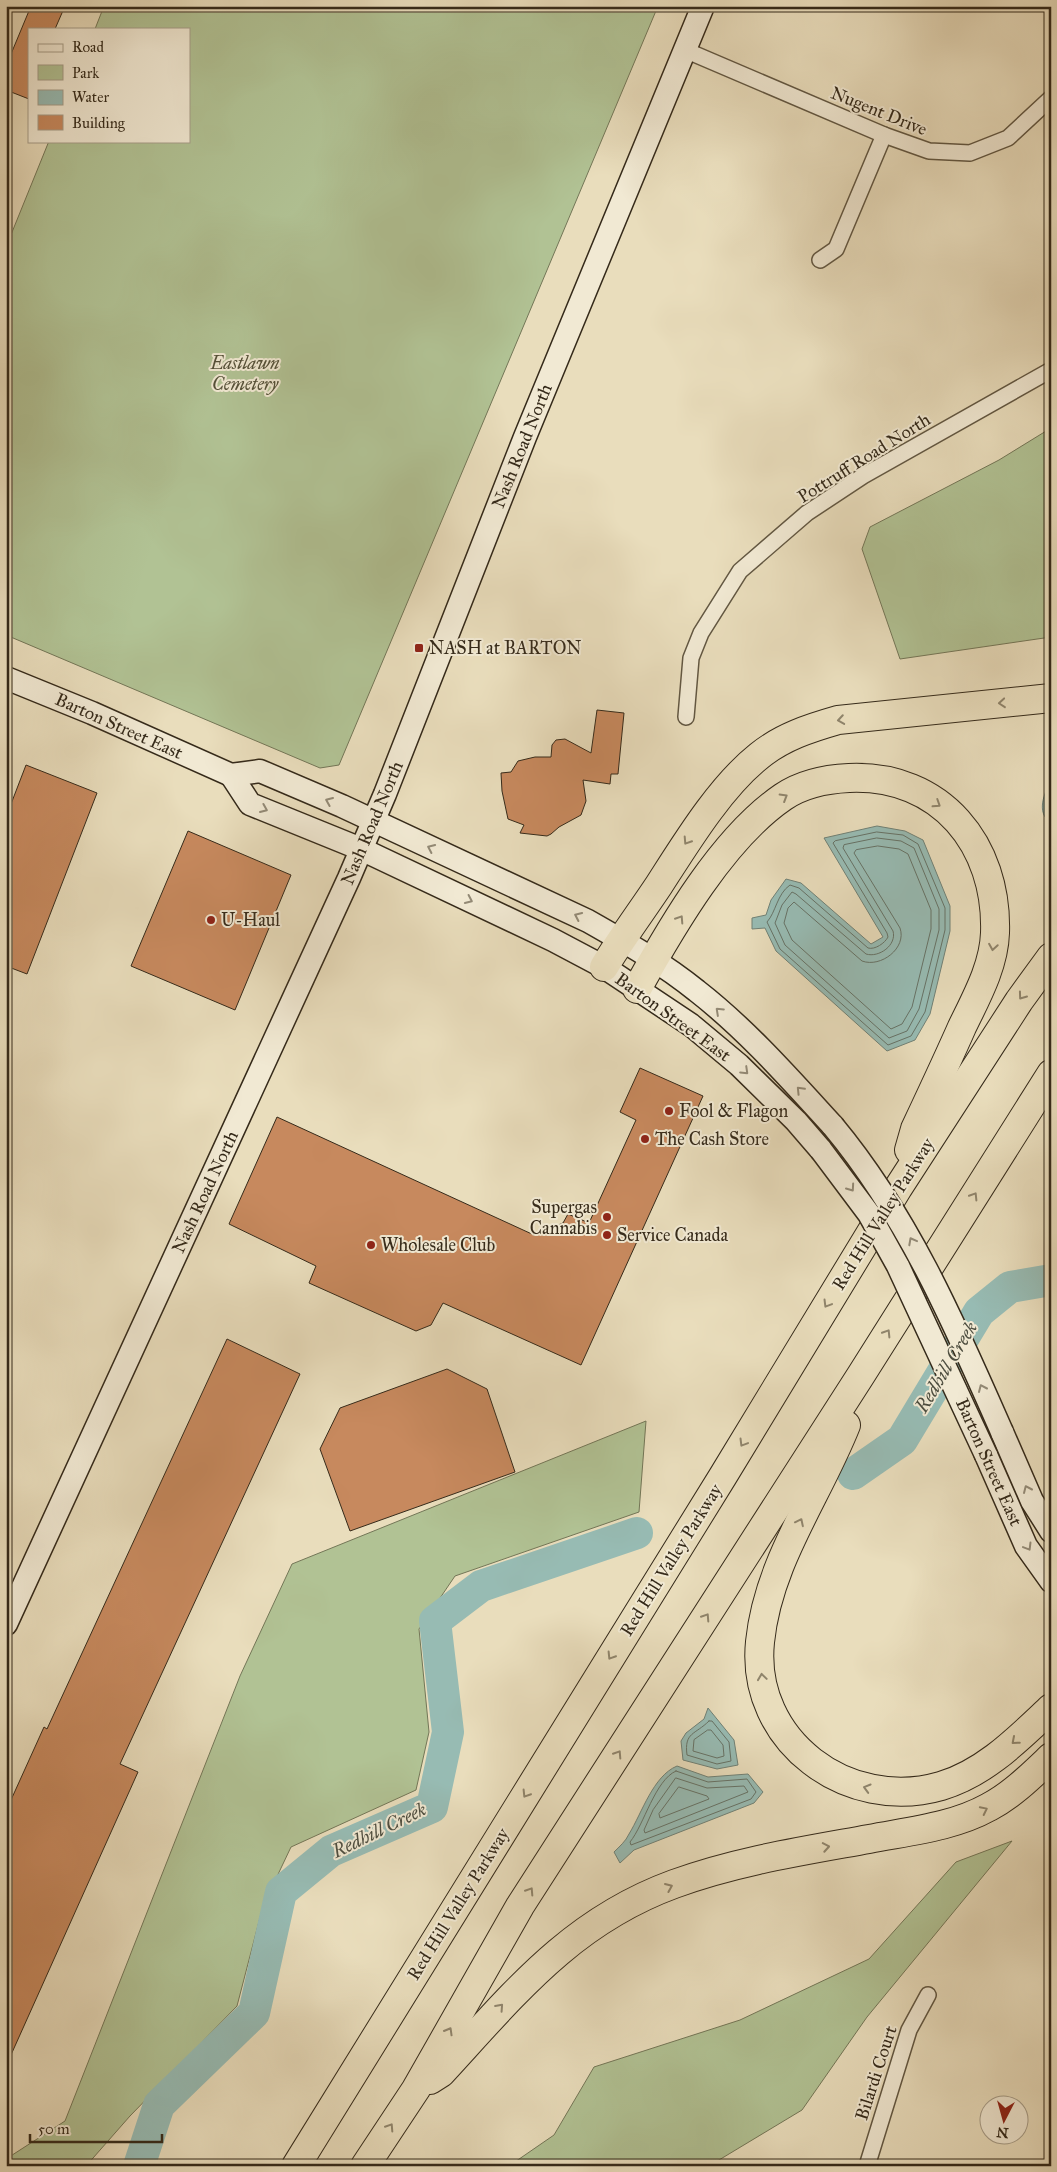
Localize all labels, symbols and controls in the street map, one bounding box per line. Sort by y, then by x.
legend [28,28,190,142]
text: Road [72,38,104,56]
text: Park [72,64,99,82]
street label: Nugent Drive [827,82,930,141]
text: Water [72,88,109,106]
text: Building [72,114,126,132]
park label: Eastlawn Cemetery [209,352,280,395]
street label: Nash Road North [487,381,557,511]
street label: Pottruff Road North [794,408,934,508]
place label: NASH at BARTON [429,637,581,659]
marker: NASH at BARTON [413,642,425,654]
street label: Barton Street East [52,688,187,764]
one-way arrow [998,698,1006,709]
one-way arrow [836,714,845,724]
street label: Nash Road North [336,758,408,888]
one-way arrow [779,794,788,804]
one-way arrow [325,796,334,807]
one-way arrow [932,798,941,807]
one-way arrow [259,803,268,814]
one-way arrow [684,836,693,845]
one-way arrow [427,843,436,854]
one-way arrow [464,894,473,904]
place label: U-Haul [221,909,280,931]
one-way arrow [574,912,583,923]
marker: U-Haul [205,914,217,926]
one-way arrow [673,916,683,925]
one-way arrow [989,943,999,951]
street label: Barton Street East [611,968,736,1067]
one-way arrow [1019,990,1028,1000]
one-way arrow [716,1008,725,1017]
one-way arrow [739,1065,748,1074]
one-way arrow [797,1087,806,1096]
place label: Fool & Flagon [679,1100,788,1123]
marker: Fool & Flagon [663,1105,675,1117]
street label: Nash Road North [167,1127,243,1257]
place label: The Cash Store [655,1128,769,1150]
marker: The Cash Store [639,1133,651,1145]
street label: Red Hill Valley Parkway [827,1133,939,1294]
one-way arrow [845,1183,854,1192]
one-way arrow [968,1192,977,1201]
place label: Supergas Cannabis [530,1196,597,1239]
marker: Supergas Cannabis [601,1211,613,1223]
place label: Service Canada [617,1224,729,1246]
marker: Service Canada [601,1229,613,1241]
place label: Wholesale Club [381,1234,496,1256]
one-way arrow [908,1238,918,1247]
marker: Wholesale Club [365,1239,377,1251]
one-way arrow [823,1299,833,1308]
water label: Redhill Creek [909,1317,982,1417]
one-way arrow [881,1330,891,1339]
one-way arrow [978,1384,989,1393]
street label: Barton Street East [951,1395,1027,1530]
one-way arrow [739,1438,749,1447]
street label: Red Hill Valley Parkway [615,1479,727,1640]
one-way arrow [1023,1485,1033,1494]
one-way arrow [793,1518,804,1527]
one-way arrow [1021,1542,1031,1551]
one-way arrow [700,1613,709,1623]
one-way arrow [608,1651,618,1660]
one-way arrow [757,1672,767,1681]
one-way arrow [1011,1735,1020,1744]
one-way arrow [612,1750,621,1760]
one-way arrow [863,1783,871,1793]
one-way arrow [523,1789,532,1798]
water label: Redhill Creek [327,1797,430,1863]
one-way arrow [979,1806,988,1816]
street label: Red Hill Valley Parkway [402,1823,514,1984]
one-way arrow [822,1842,831,1852]
one-way arrow [664,1882,673,1893]
one-way arrow [524,1887,534,1896]
one-way arrow [494,2003,503,2012]
street label: Bilardi Court [850,2022,902,2123]
one-way arrow [442,2027,452,2036]
north arrow [980,2094,1030,2144]
scale bar [30,2112,162,2144]
text: 50 m [38,2120,70,2138]
one-way arrow [384,2123,394,2132]
text: N [996,2123,1009,2142]

